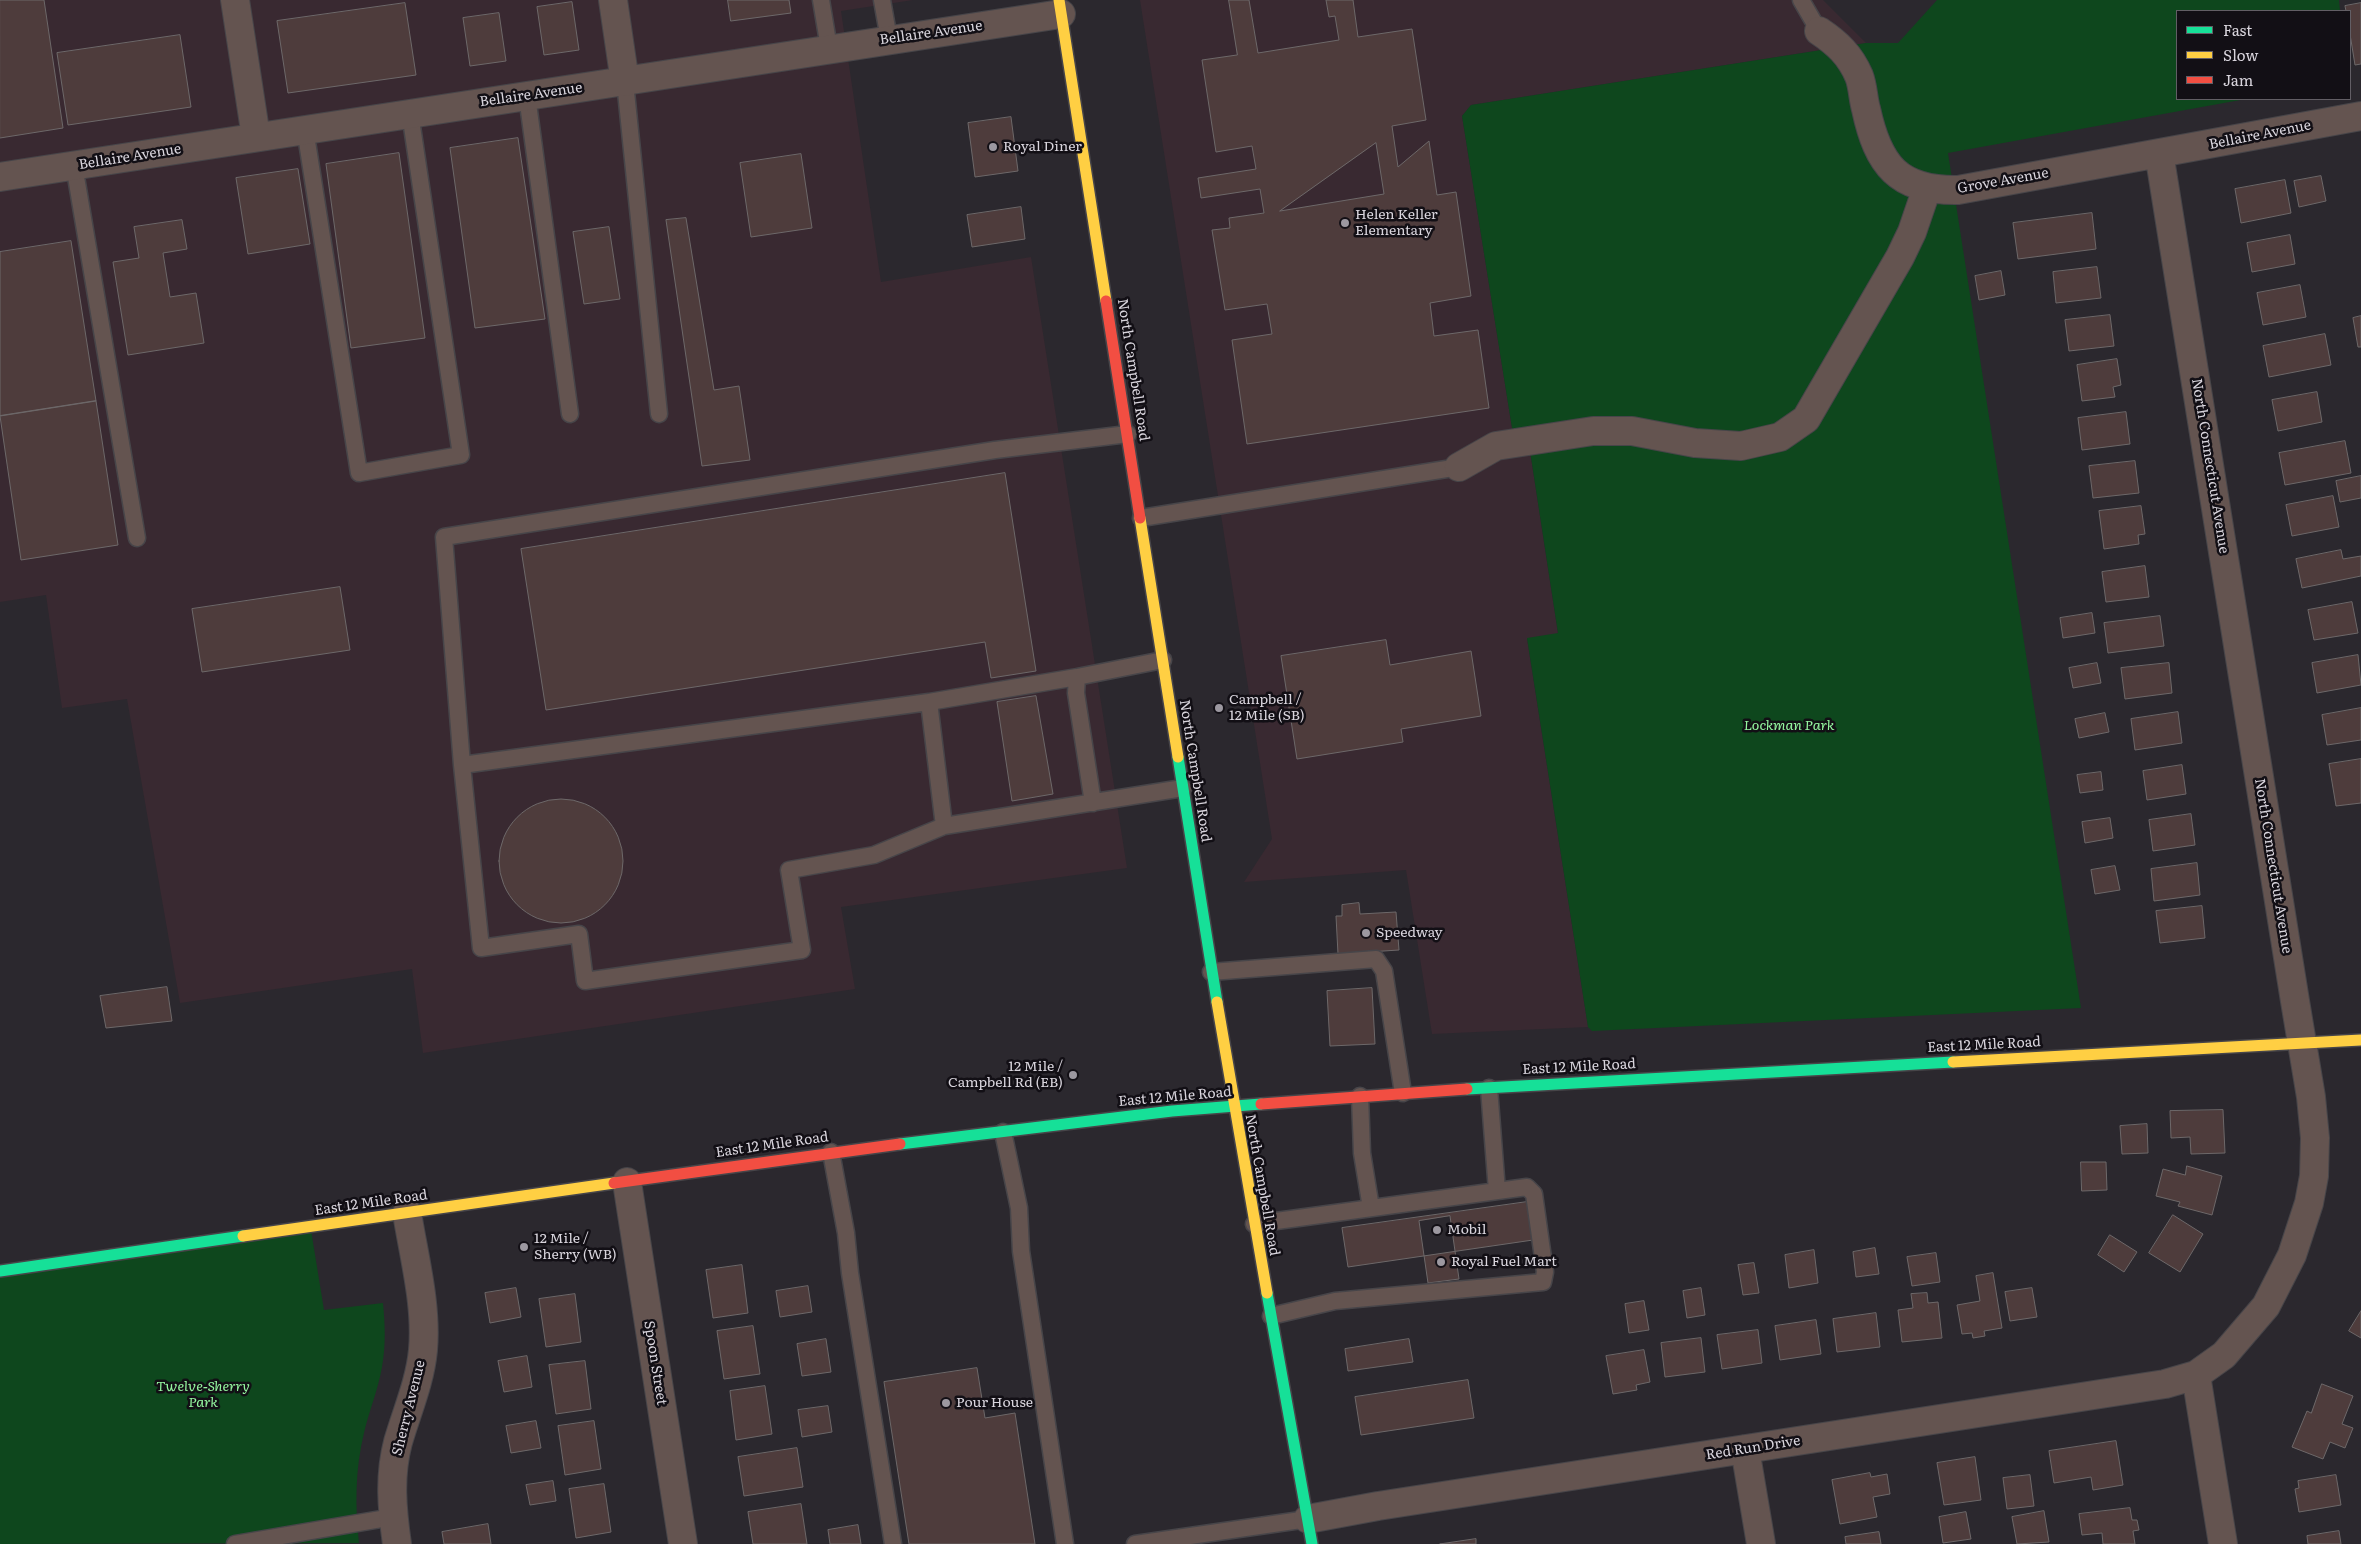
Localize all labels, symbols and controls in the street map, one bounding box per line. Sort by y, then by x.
legend [2176,10,2351,100]
street label: Bellaire Avenue [879,17,983,49]
text: Fast [2223,18,2252,41]
text: Slow [2223,43,2258,66]
text: Jam [2223,68,2253,91]
street label: Bellaire Avenue [479,79,583,111]
street label: Bellaire Avenue [2208,117,2312,153]
place label: Royal Diner [1003,139,1082,155]
street label: Bellaire Avenue [78,141,182,173]
marker: Royal Diner [987,141,999,153]
street label: Grove Avenue [1956,165,2050,197]
place label: Helen Keller Elementary [1355,207,1438,240]
marker: Helen Keller Elementary [1339,217,1351,229]
street label: North Campbell Road [1113,298,1153,442]
street label: North Connecticut Avenue [2188,377,2232,555]
place label: Campbell / 12 Mile (SB) [1229,692,1305,724]
street label: North Campbell Road [1175,699,1215,843]
marker: Campbell / 12 Mile (SB) [1213,702,1225,714]
park label: Lockman Park [1744,718,1834,734]
street label: North Connecticut Avenue [2251,777,2295,955]
place label: Speedway [1376,925,1443,941]
marker: Speedway [1360,927,1372,939]
street label: East 12 Mile Road [1927,1034,2041,1056]
street label: East 12 Mile Road [1522,1056,1636,1078]
place label: 12 Mile / Campbell Rd (EB) [948,1059,1063,1092]
marker: 12 Mile / Campbell Rd (EB) [1067,1069,1079,1081]
street label: East 12 Mile Road [1118,1084,1232,1110]
street label: North Campbell Road [1241,1113,1283,1257]
street label: East 12 Mile Road [715,1129,829,1161]
street label: East 12 Mile Road [314,1187,428,1219]
place label: Mobil [1447,1222,1486,1238]
marker: Mobil [1431,1224,1443,1236]
place label: 12 Mile / Sherry (WB) [534,1231,617,1264]
marker: 12 Mile / Sherry (WB) [518,1241,530,1253]
place label: Royal Fuel Mart [1451,1254,1557,1270]
marker: Royal Fuel Mart [1435,1256,1447,1268]
street label: Spoon Street [640,1320,670,1406]
street label: Sherry Avenue [389,1358,429,1458]
park label: Twelve-Sherry Park [156,1379,250,1411]
place label: Pour House [956,1395,1033,1411]
marker: Pour House [940,1397,952,1409]
street label: Red Run Drive [1704,1432,1802,1464]

